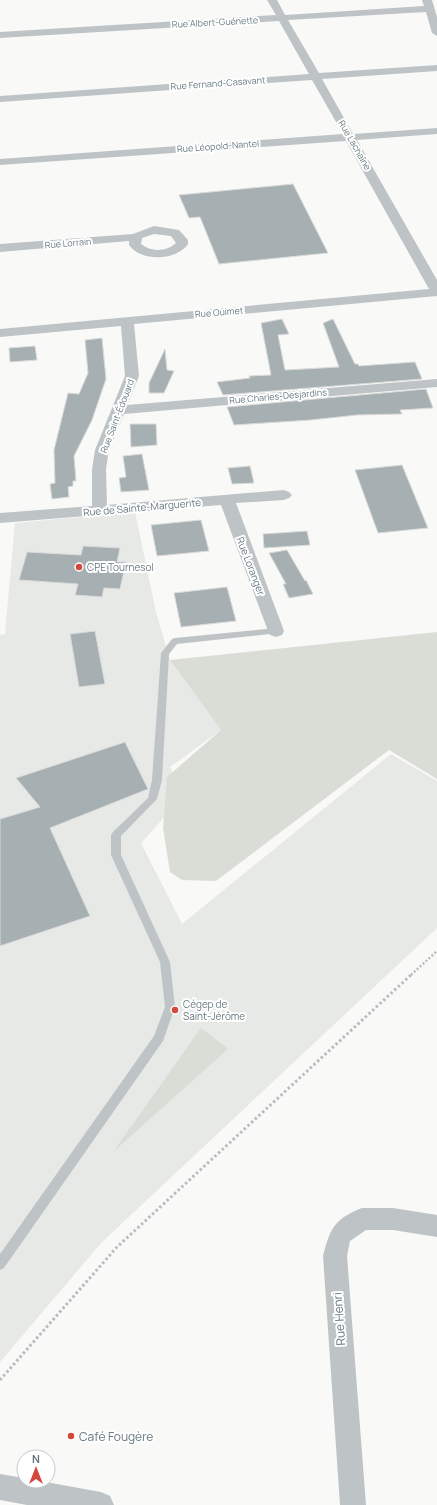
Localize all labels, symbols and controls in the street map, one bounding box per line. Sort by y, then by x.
street label: Rue Albert-Guénette [172,13,258,31]
street label: Rue Fernand-Casavant [170,73,266,93]
street label: Rue Lachaîne [335,118,375,172]
street label: Rue Léopold-Nantel [176,137,260,155]
street label: Rue Lorrain [44,234,92,252]
street label: Rue Ouimet [194,303,244,321]
street label: Rue Saint-Édouard [97,377,137,455]
street label: Rue Charles-Desjardins [229,385,328,407]
street label: Rue de Sainte-Marguerite [82,495,202,519]
street label: Rue Loranger [233,535,269,598]
place label: CPE Tournesol [87,560,154,574]
marker: CPE Tournesol [74,562,84,572]
place label: Cégep de Saint-Jérôme [183,997,245,1023]
marker: Cégep de Saint-Jérôme [170,1005,180,1015]
street label: Rue Henri [329,1292,349,1346]
place label: Café Fougère [79,1428,153,1445]
marker: Café Fougère [66,1431,76,1441]
north arrow [16,1449,56,1489]
text: N [32,1451,40,1466]

